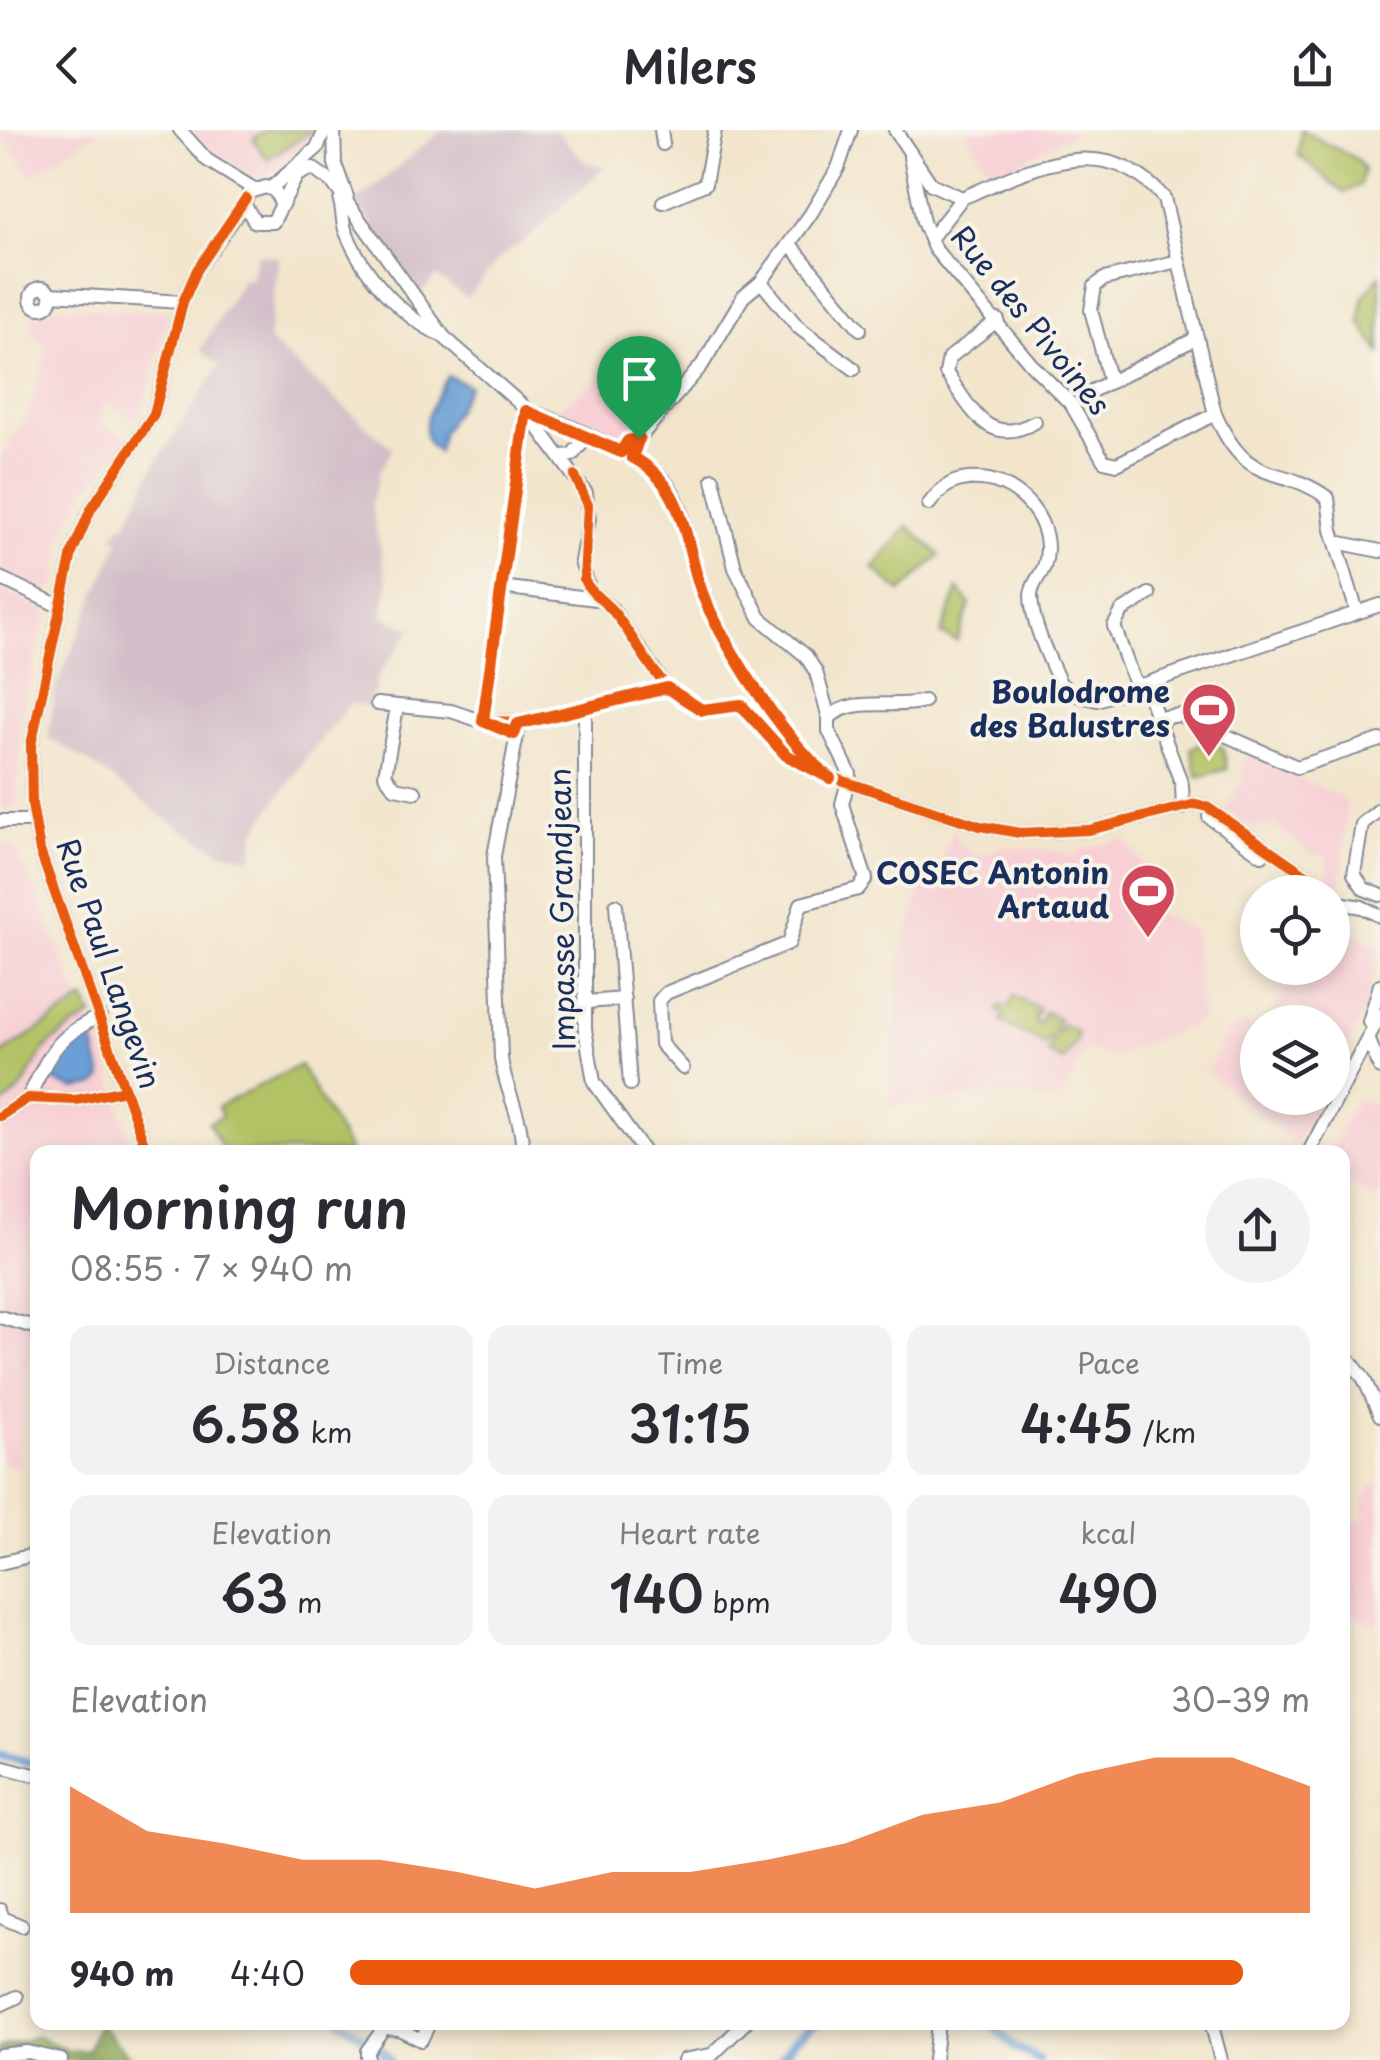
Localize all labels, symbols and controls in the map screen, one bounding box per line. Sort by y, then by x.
text: Milers [623,31,757,99]
icon: back [40,38,95,93]
icon: share [1285,38,1340,93]
street label: Rue des Pivoines [941,215,1123,424]
pin [597,336,682,439]
icon: arrive [612,351,667,406]
place label: Boulodrome des Balustres [970,668,1170,747]
sports icon: Boulodrome des Balustres [1179,680,1239,759]
street label: Impasse Grandjean [536,767,585,1051]
street label: Rue Paul Langevin [46,832,174,1094]
place label: COSEC Antonin Artaud [876,849,1109,928]
sports icon: COSEC Antonin Artaud [1118,861,1178,940]
map controls [1240,875,1350,1115]
button: locate [1240,875,1350,985]
button: layers [1240,1005,1350,1115]
text: Morning run [70,1165,408,1248]
button: share [1205,1178,1310,1283]
text: 08:55 · 7 × 940 m [70,1244,353,1292]
text: Distance [213,1341,330,1384]
text: Time [657,1341,723,1384]
text: Pace [1077,1341,1140,1384]
text: 6.58 [191,1384,301,1460]
text: 31:15 [628,1384,752,1460]
text: 4:45 [1020,1384,1134,1460]
text: km [301,1410,353,1453]
text: /km [1134,1410,1196,1453]
text: Elevation [211,1511,332,1554]
text: Heart rate [619,1511,761,1554]
text: kcal [1080,1511,1136,1554]
text: 63 [221,1554,288,1630]
text: 140 [609,1554,704,1630]
text: 490 [1058,1554,1158,1630]
text: m [288,1580,323,1623]
text: bpm [704,1580,771,1623]
text: Elevation [70,1675,208,1723]
text: 30–39 m [1171,1675,1310,1723]
text: 940 m [70,1949,174,1997]
text: 4:40 [230,1949,305,1997]

